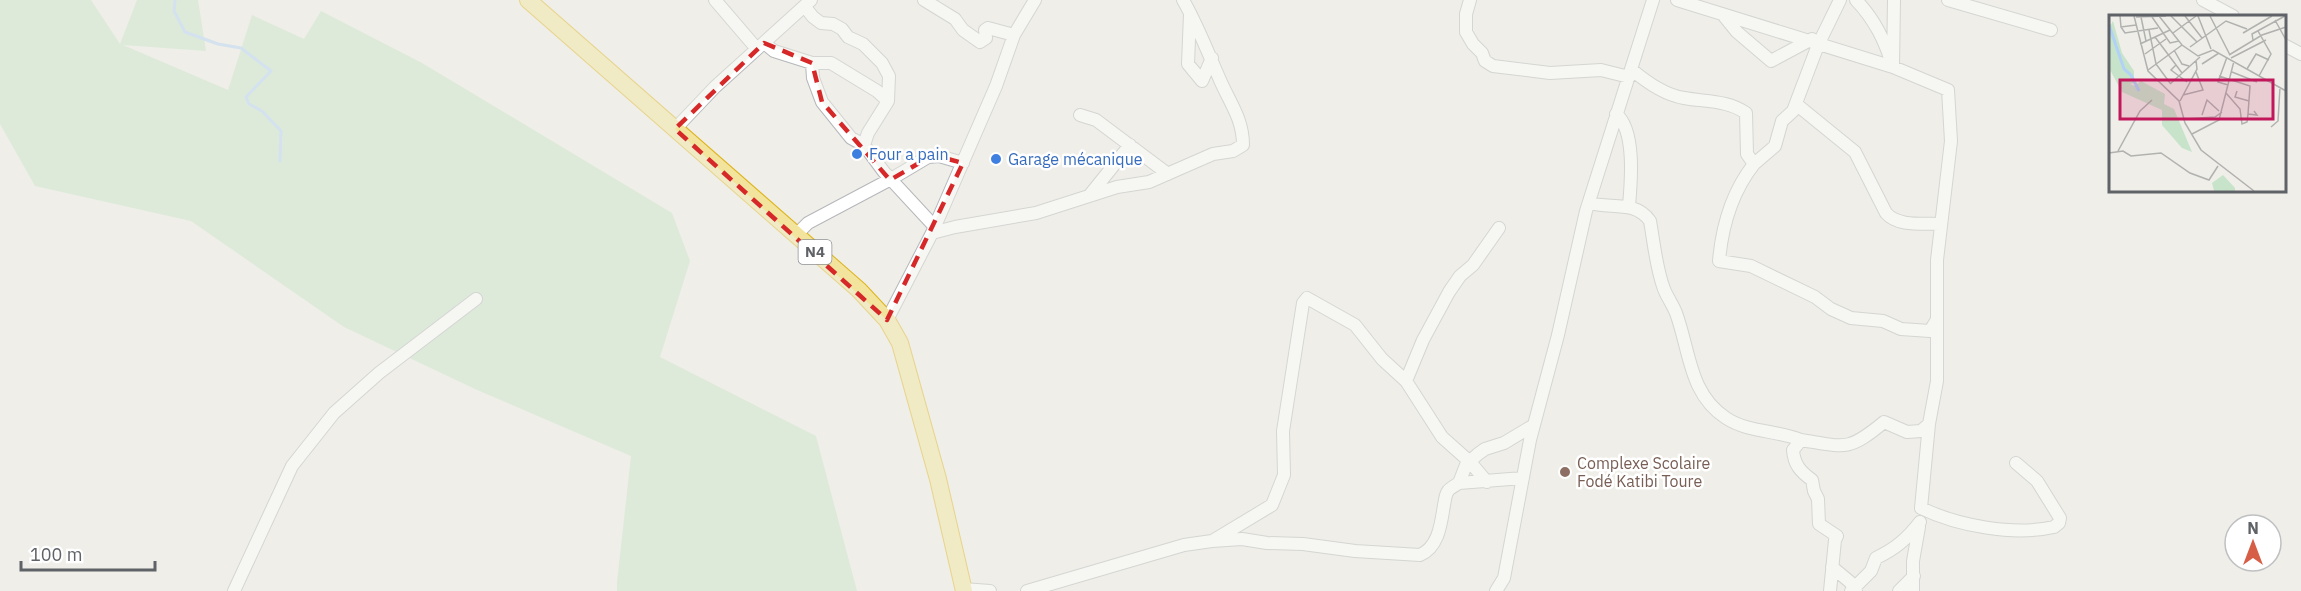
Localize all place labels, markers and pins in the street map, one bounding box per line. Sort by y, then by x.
place label: Four a pain [869,144,948,164]
marker: Four a pain [850,147,864,161]
place label: Garage mécanique [1008,149,1143,169]
marker: Garage mécanique [989,152,1003,166]
place label: Complexe Scolaire Fodé Katibi Toure [1577,453,1710,491]
marker: Complexe Scolaire Fodé Katibi Toure [1558,465,1572,479]

